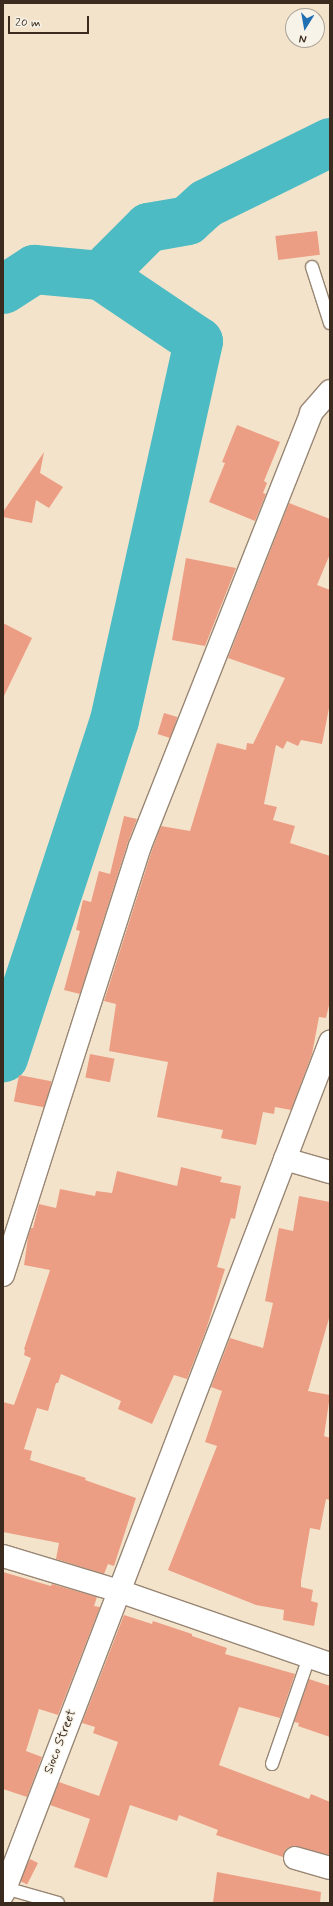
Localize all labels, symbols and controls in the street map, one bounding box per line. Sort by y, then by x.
scale bar [10,8,91,34]
north arrow [285,8,325,48]
text: 20 m [15,15,41,31]
text: N [298,31,308,46]
street label: Sioco Street [42,1708,80,1776]

